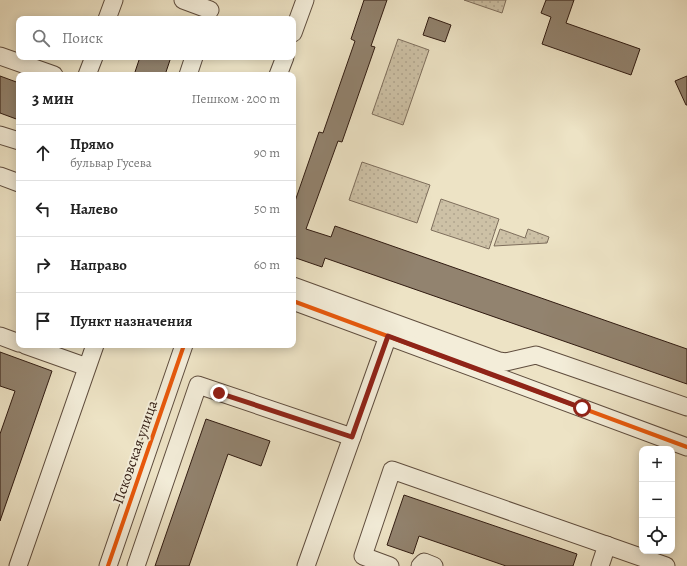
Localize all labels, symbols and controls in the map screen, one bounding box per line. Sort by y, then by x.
search box [16,16,296,60]
icon: search [30,27,52,49]
text: Поиск [62,28,103,48]
text: 3 мин [32,87,74,110]
text: Пешком · 200 m [192,90,280,107]
text: Прямо [70,134,114,154]
icon: ahead [32,142,54,164]
text: 90 m [254,144,280,161]
text: бульвар Гусева [70,154,152,171]
icon: left [32,198,54,220]
text: Налево [70,199,118,219]
text: 50 m [254,200,280,217]
icon: right [32,254,54,276]
text: Направо [70,255,127,275]
text: 60 m [254,256,280,273]
icon: arrive [32,310,54,332]
text: Пункт назначения [70,311,192,331]
route end [210,384,228,402]
street label: Псковская улица [108,397,162,507]
route start [573,399,591,417]
map controls [639,446,675,554]
button: + [639,446,675,482]
button: − [639,482,675,518]
button: locate [639,518,675,554]

